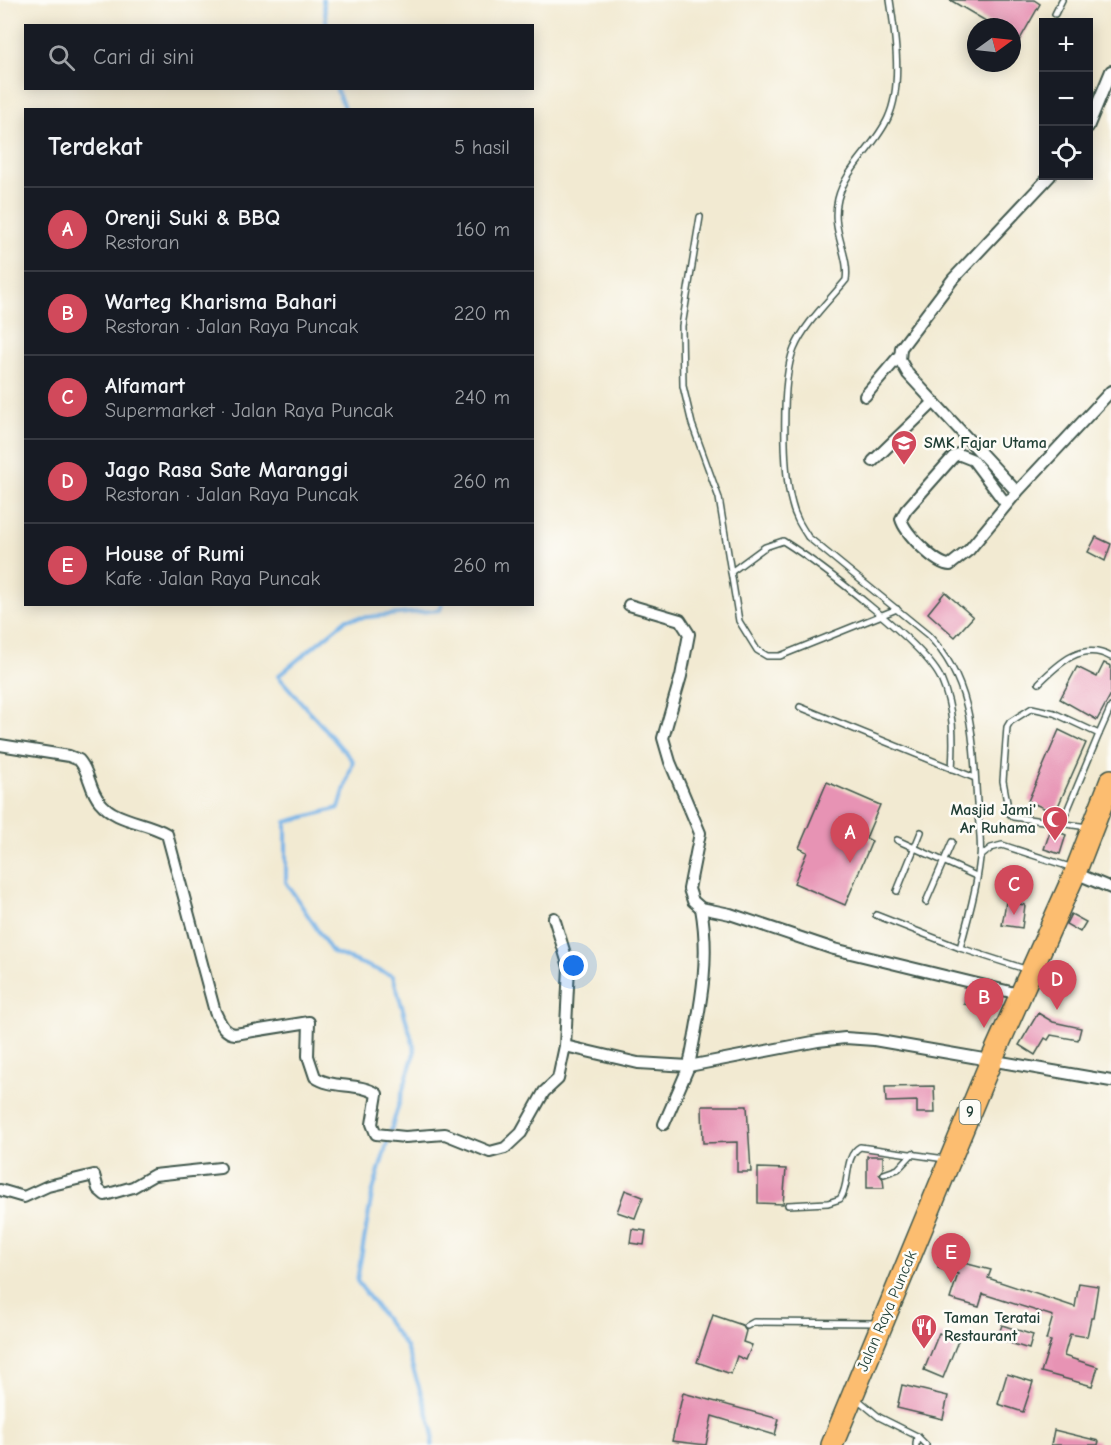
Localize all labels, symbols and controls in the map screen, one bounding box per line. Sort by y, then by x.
north arrow [967,18,1021,72]
map controls [1039,18,1093,180]
button: + [1039,18,1093,72]
search box [24,24,534,90]
icon: search [45,41,78,74]
text: Cari di sini [93,44,194,70]
button: − [1039,72,1093,126]
button: locate [1039,126,1093,180]
text: Terdekat [48,132,142,162]
text: 5 hasil [454,136,510,159]
text: Orenji Suki & BBQ [105,205,280,231]
text: A [62,218,73,241]
text: 160 m [456,218,510,241]
text: Restoran [105,231,180,254]
text: Warteg Kharisma Bahari [105,289,337,315]
text: B [61,302,74,325]
text: 220 m [454,302,510,325]
text: Restoran · Jalan Raya Puncak [105,315,358,338]
text: Alfamart [105,373,185,399]
text: C [61,386,74,409]
text: 240 m [455,386,510,409]
text: Supermarket · Jalan Raya Puncak [105,399,393,422]
school or university icon: SMK Fajar Utama [889,428,919,466]
place label: SMK Fajar Utama [924,434,1047,452]
text: Jago Rasa Sate Maranggi [105,457,348,483]
text: D [61,470,74,493]
text: 260 m [453,470,510,493]
text: Restoran · Jalan Raya Puncak [105,483,358,506]
text: House of Rumi [105,541,245,567]
text: E [62,554,73,577]
text: 260 m [453,554,510,577]
text: Kafe · Jalan Raya Puncak [105,567,320,590]
place label: Masjid Jami' Ar Ruhama [950,801,1036,837]
mosque icon: Masjid Jami' Ar Ruhama [1040,804,1070,842]
pin: A [830,814,870,863]
pin: C [994,866,1034,915]
your location [559,951,588,980]
pin: D [1038,960,1076,1010]
pin: B [964,978,1004,1028]
road number: 9 [960,1100,980,1124]
pin: E [932,1234,970,1283]
street label: Jalan Raya Puncak [853,1248,921,1374]
place label: Taman Teratai Restaurant [944,1309,1040,1345]
restaurant icon: Taman Teratai Restaurant [909,1312,939,1350]

